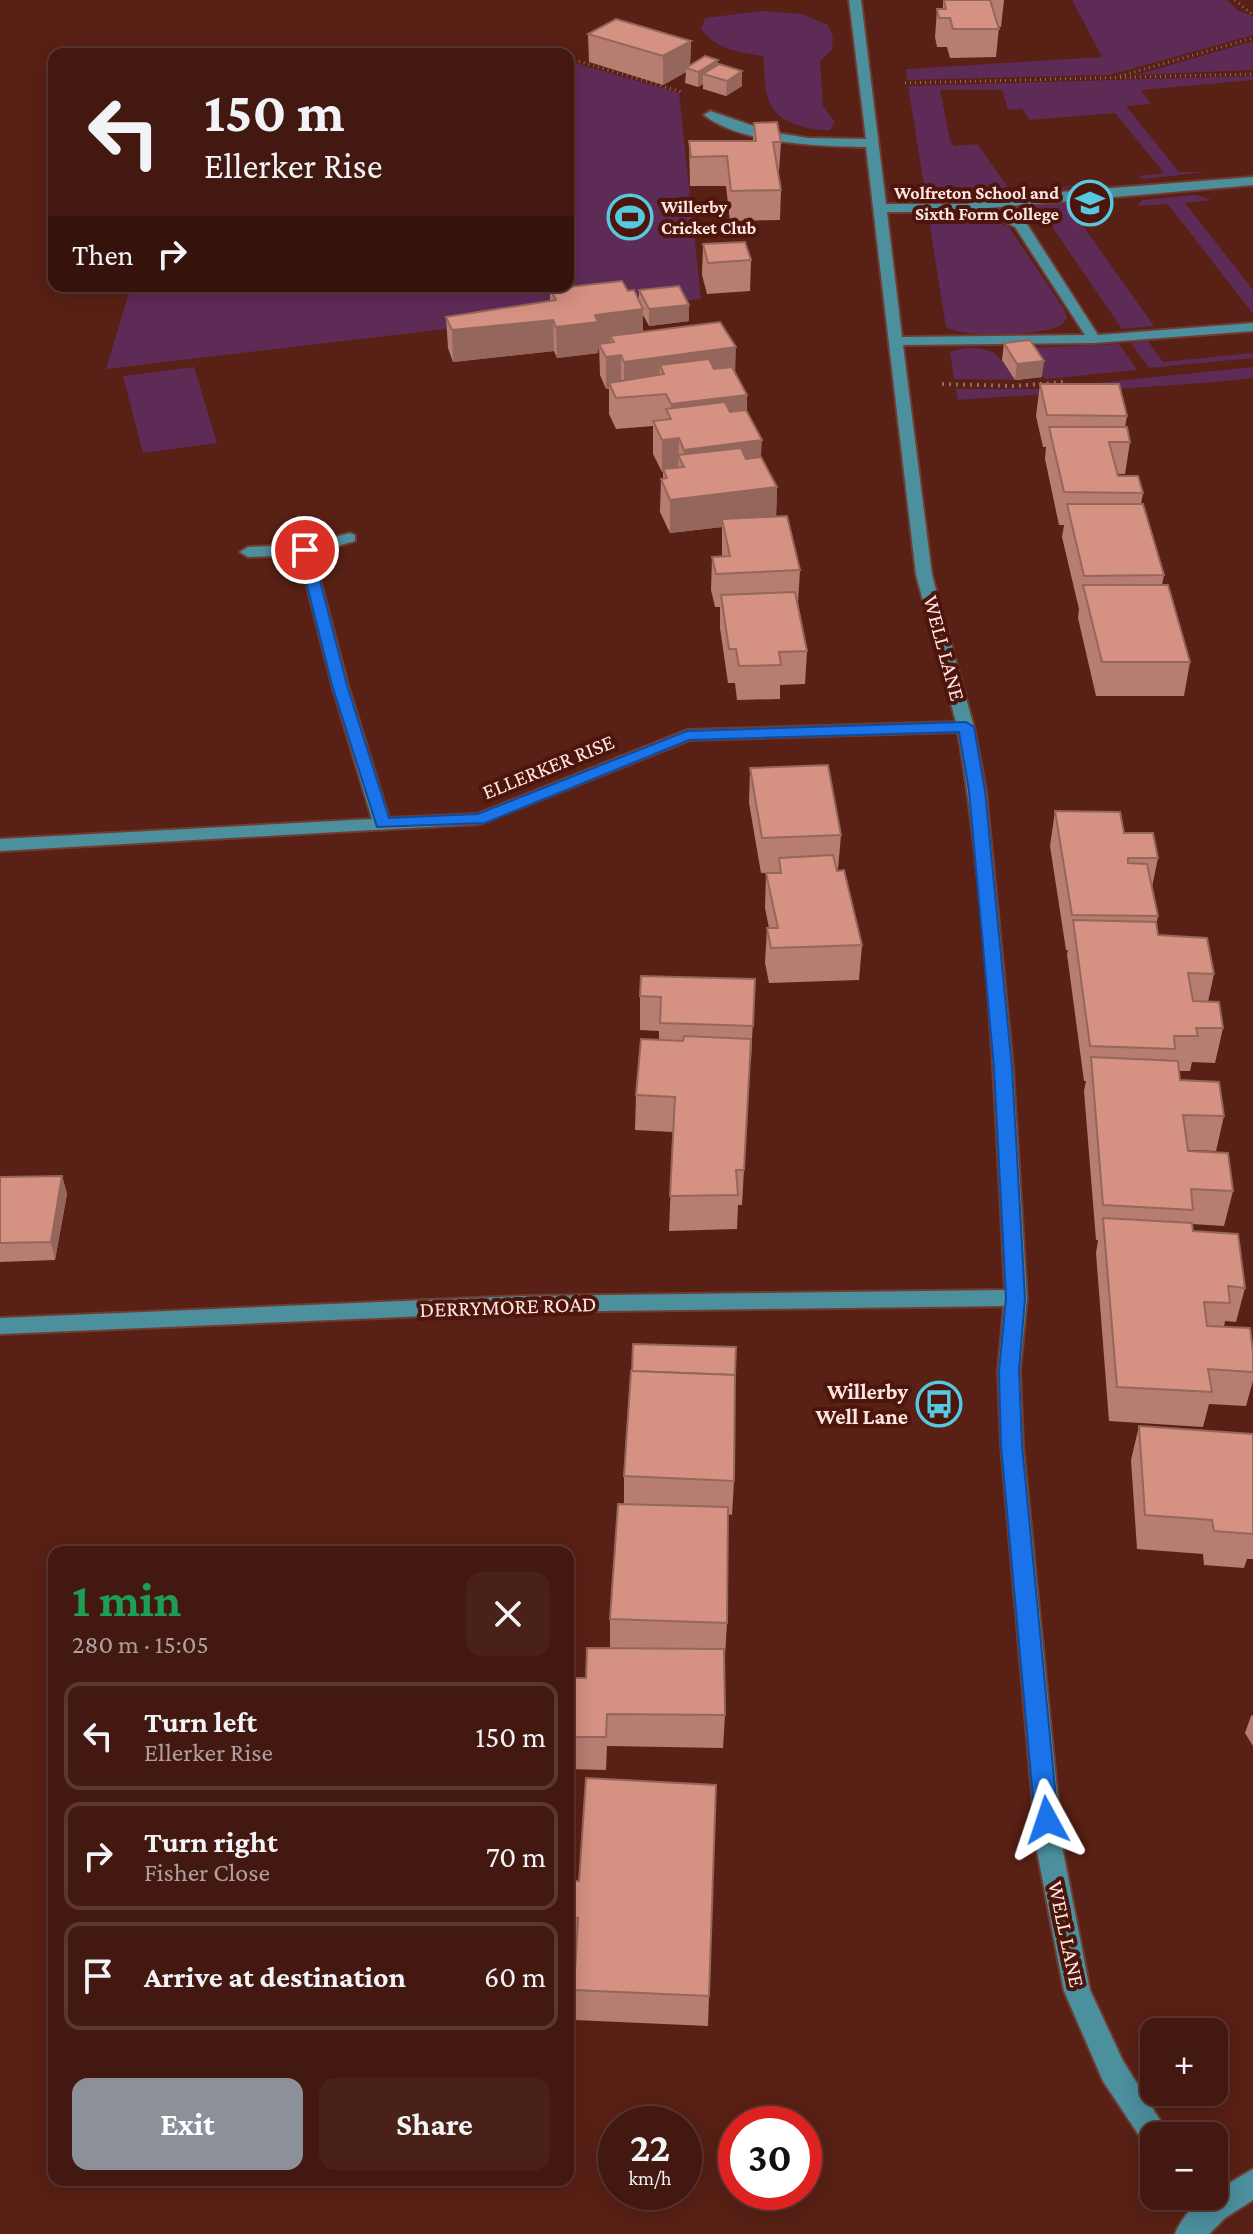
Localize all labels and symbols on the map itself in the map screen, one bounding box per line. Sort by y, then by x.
school or university icon: Wolfreton School and Sixth Form College [1066,179,1114,227]
place label: Wolfreton School and Sixth Form College [893,183,1059,224]
sports icon: Willerby Cricket Club [606,193,654,241]
place label: Willerby Cricket Club [660,197,757,238]
pin [271,516,339,584]
street label: WELL LANE [918,593,971,704]
street label: ELLERKER RISE [479,729,618,804]
street label: DERRYMORE ROAD [419,1291,597,1322]
place label: Willerby Well Lane [814,1379,908,1429]
bus stop icon: Willerby Well Lane [915,1380,963,1428]
position arrow [1005,1778,1089,1862]
street label: WELL LANE [1043,1879,1090,1990]
speed limit sign: 30 [718,2106,822,2210]

